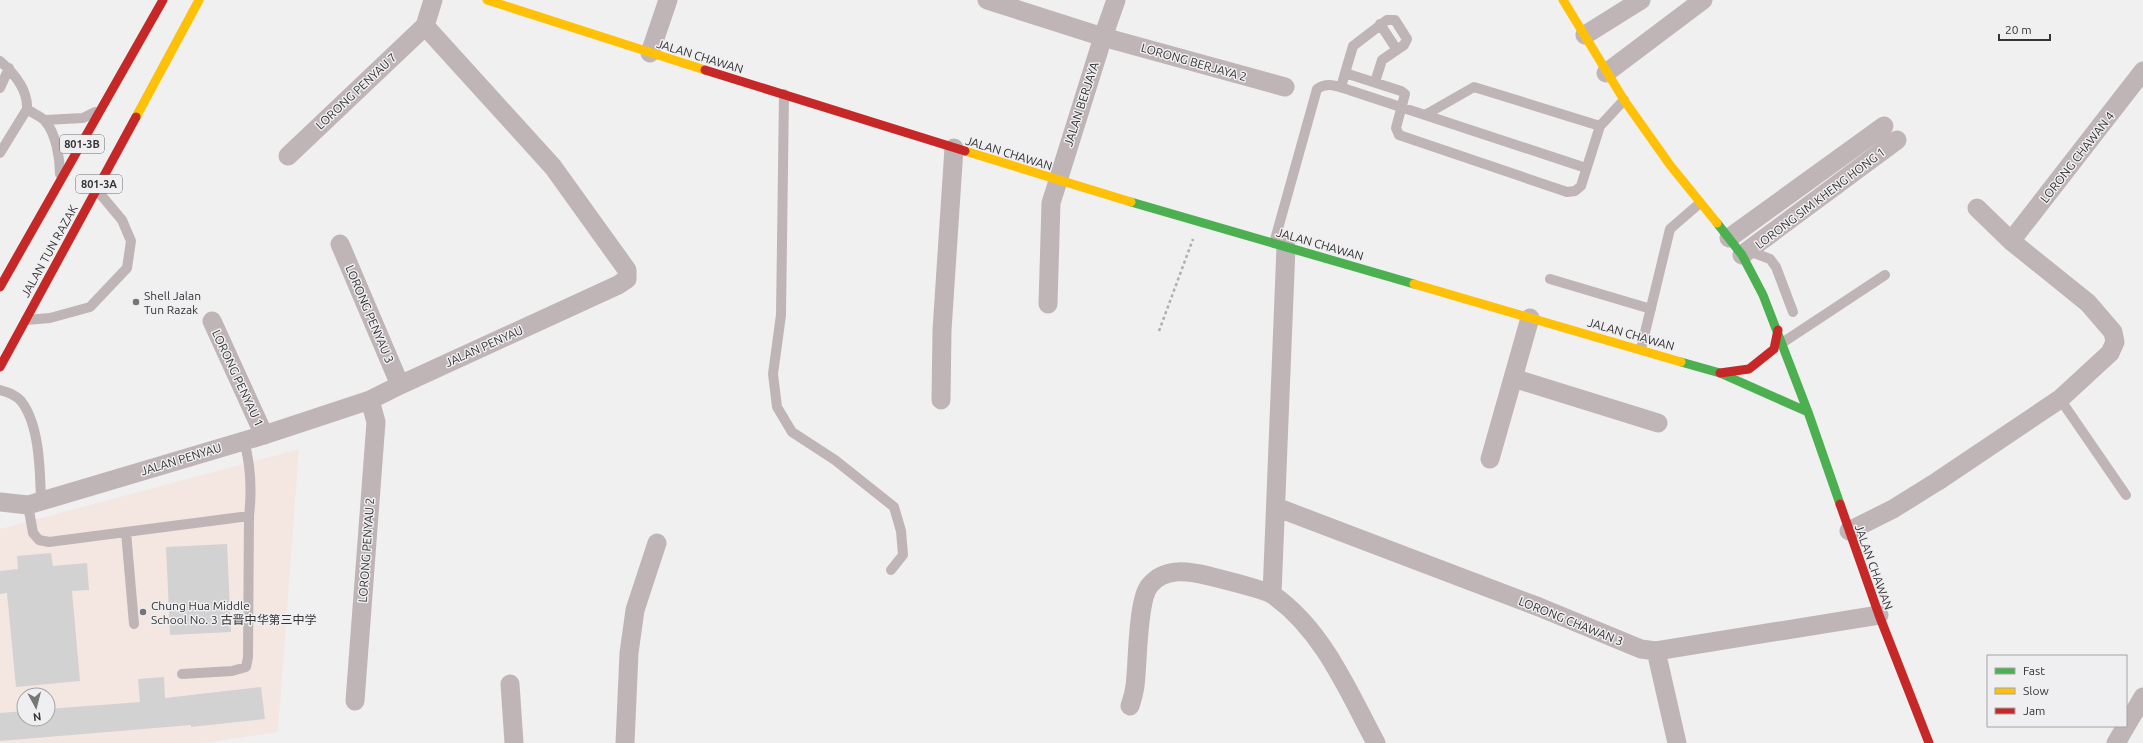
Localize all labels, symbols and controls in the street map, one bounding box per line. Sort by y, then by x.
scale bar [1999,16,2050,42]
text: 20 m [2005,23,2032,36]
street label: JALAN CHAWAN [655,37,745,75]
street label: LORONG BERJAYA 2 [1140,41,1248,83]
street label: LORONG PENYAU 7 [313,50,399,132]
street label: JALAN BERJAYA [1061,60,1101,148]
street label: LORONG CHAWAN 4 [2038,109,2117,205]
street label: JALAN CHAWAN [964,134,1054,172]
road number: 801-3B [60,135,104,153]
street label: LORONG SIM KHENG HONG 1 [1753,145,1887,251]
road number: 801-3A [76,175,122,193]
street label: JALAN TUN RAZAK [18,202,80,299]
street label: JALAN CHAWAN [1275,225,1365,263]
street label: LORONG PENYAU 3 [343,263,397,365]
place label: Shell Jalan Tun Razak [144,289,201,316]
marker: Shell Jalan Tun Razak [131,297,141,307]
street label: JALAN CHAWAN [1586,315,1676,353]
street label: JALAN PENYAU [443,323,525,369]
street label: LORONG PENYAU 1 [210,328,266,428]
street label: JALAN PENYAU [139,441,223,477]
street label: LORONG PENYAU 2 [356,497,376,603]
street label: JALAN CHAWAN [1853,523,1895,611]
street label: LORONG CHAWAN 3 [1517,594,1625,648]
place label: Chung Hua Middle School No. 3 古晋中华第三中学 [151,599,316,626]
marker: Chung Hua Middle School No. 3 古晋中华第三中学 [138,607,148,617]
legend [1987,655,2127,727]
text: Fast [2023,664,2045,677]
text: Slow [2023,684,2049,697]
north arrow [16,687,56,727]
text: Jam [2023,704,2045,717]
text: N [32,710,42,723]

